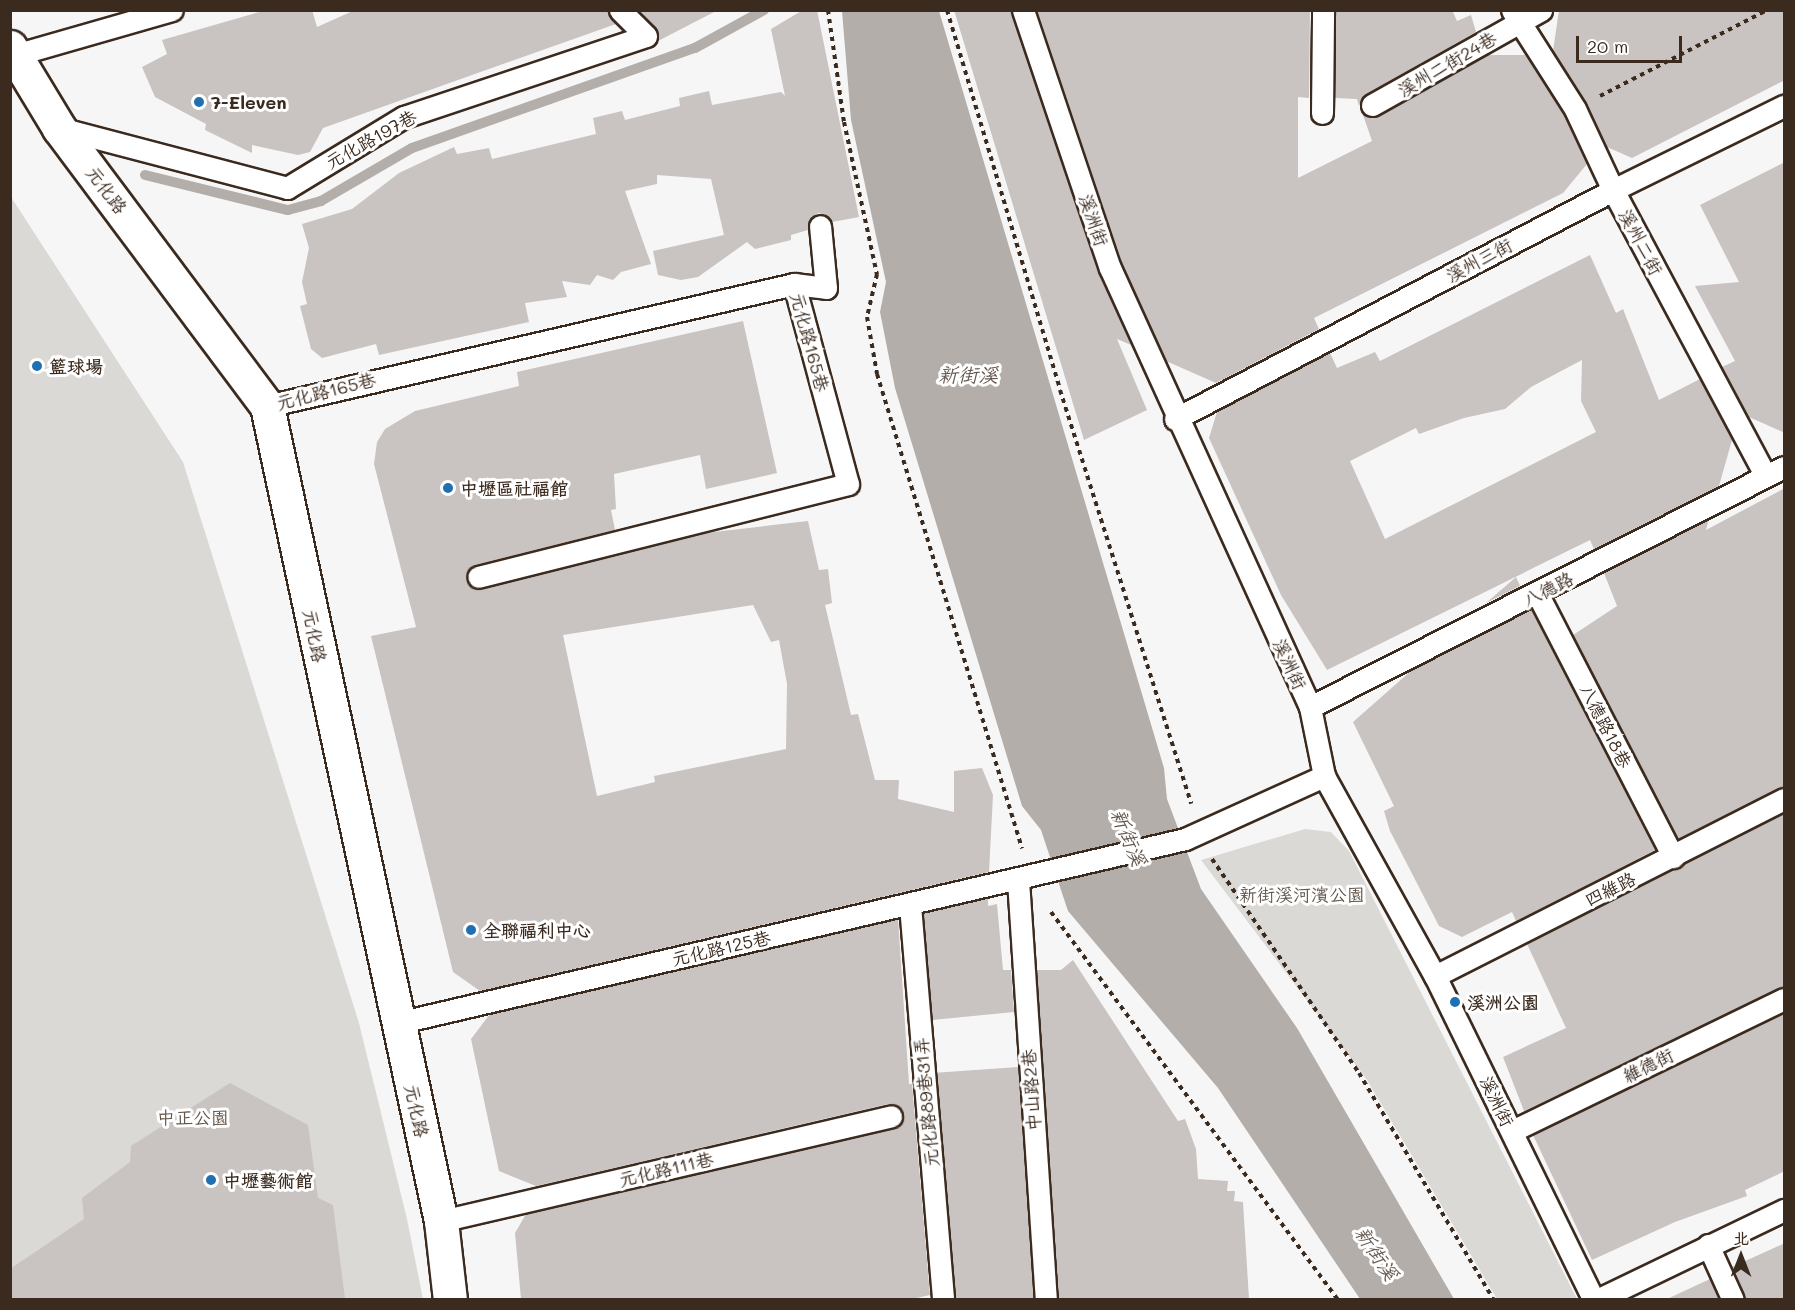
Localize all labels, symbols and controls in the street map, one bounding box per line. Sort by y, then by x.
scale bar [1579,24,1686,62]
street label: 溪州二街24巷 [1394,27,1500,101]
text: 20 m [1587,34,1628,58]
place label: 7-Eleven [211,91,287,113]
marker: 7-Eleven [192,95,206,109]
street label: 元化路197巷 [322,105,420,173]
street label: 元化路 [82,162,132,218]
street label: 溪洲街 [1075,191,1113,249]
street label: 溪州二街 [1615,205,1667,279]
street label: 溪州三街 [1442,234,1516,286]
street label: 元化路165巷 [786,290,834,394]
place label: 籃球場 [49,355,103,377]
marker: 籃球場 [30,359,44,373]
water label: 新街溪 [938,362,998,386]
street label: 元化路165巷 [274,368,378,414]
place label: 中壢區社福館 [460,477,568,499]
marker: 中壢區社福館 [441,481,455,495]
street label: 八德路 [1519,567,1577,611]
street label: 元化路 [299,607,331,665]
street label: 溪洲街 [1269,635,1311,693]
street label: 八德路18巷 [1576,681,1636,771]
water label: 新街溪 [1106,805,1152,869]
street label: 四維路 [1581,867,1639,911]
park label: 新街溪河濱公園 [1239,883,1365,905]
place label: 全聯福利中心 [483,919,591,941]
marker: 全聯福利中心 [464,923,478,937]
street label: 元化路125巷 [670,926,772,970]
place label: 溪洲公園 [1467,991,1539,1013]
marker: 溪洲公園 [1448,995,1462,1009]
street label: 元化路89巷31弄 [910,1036,942,1168]
street label: 維德街 [1619,1043,1677,1087]
street label: 中山路2巷 [1017,1048,1045,1132]
street label: 溪洲街 [1475,1072,1519,1130]
street label: 元化路 [401,1082,433,1140]
park label: 中正公園 [157,1106,229,1128]
street label: 元化路111巷 [617,1148,715,1190]
place label: 中壢藝術館 [223,1169,313,1191]
marker: 中壢藝術館 [204,1173,218,1187]
water label: 新街溪 [1350,1221,1404,1285]
north arrow [1711,1226,1771,1286]
text: 北 [1733,1227,1749,1248]

